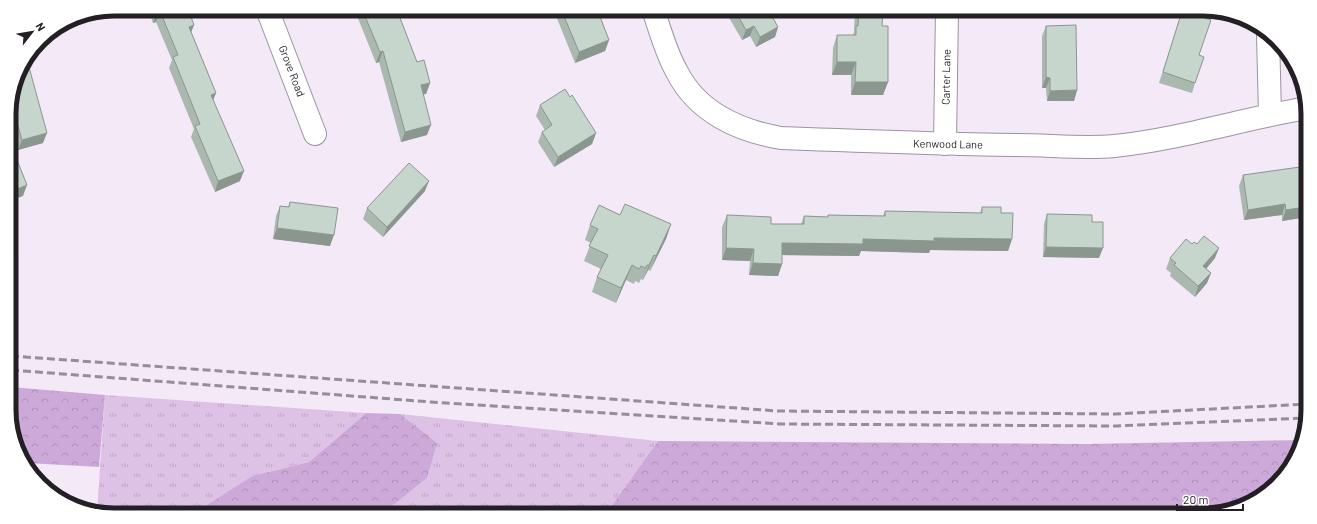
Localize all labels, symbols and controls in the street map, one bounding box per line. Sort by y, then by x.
north arrow [12,12,52,52]
text: N [34,20,48,33]
street label: Grove Road [277,43,308,98]
street label: Carter Lane [939,49,952,105]
street label: Kenwood Lane [913,136,983,151]
scale bar [1177,486,1243,512]
text: 20 m [1183,492,1209,506]

